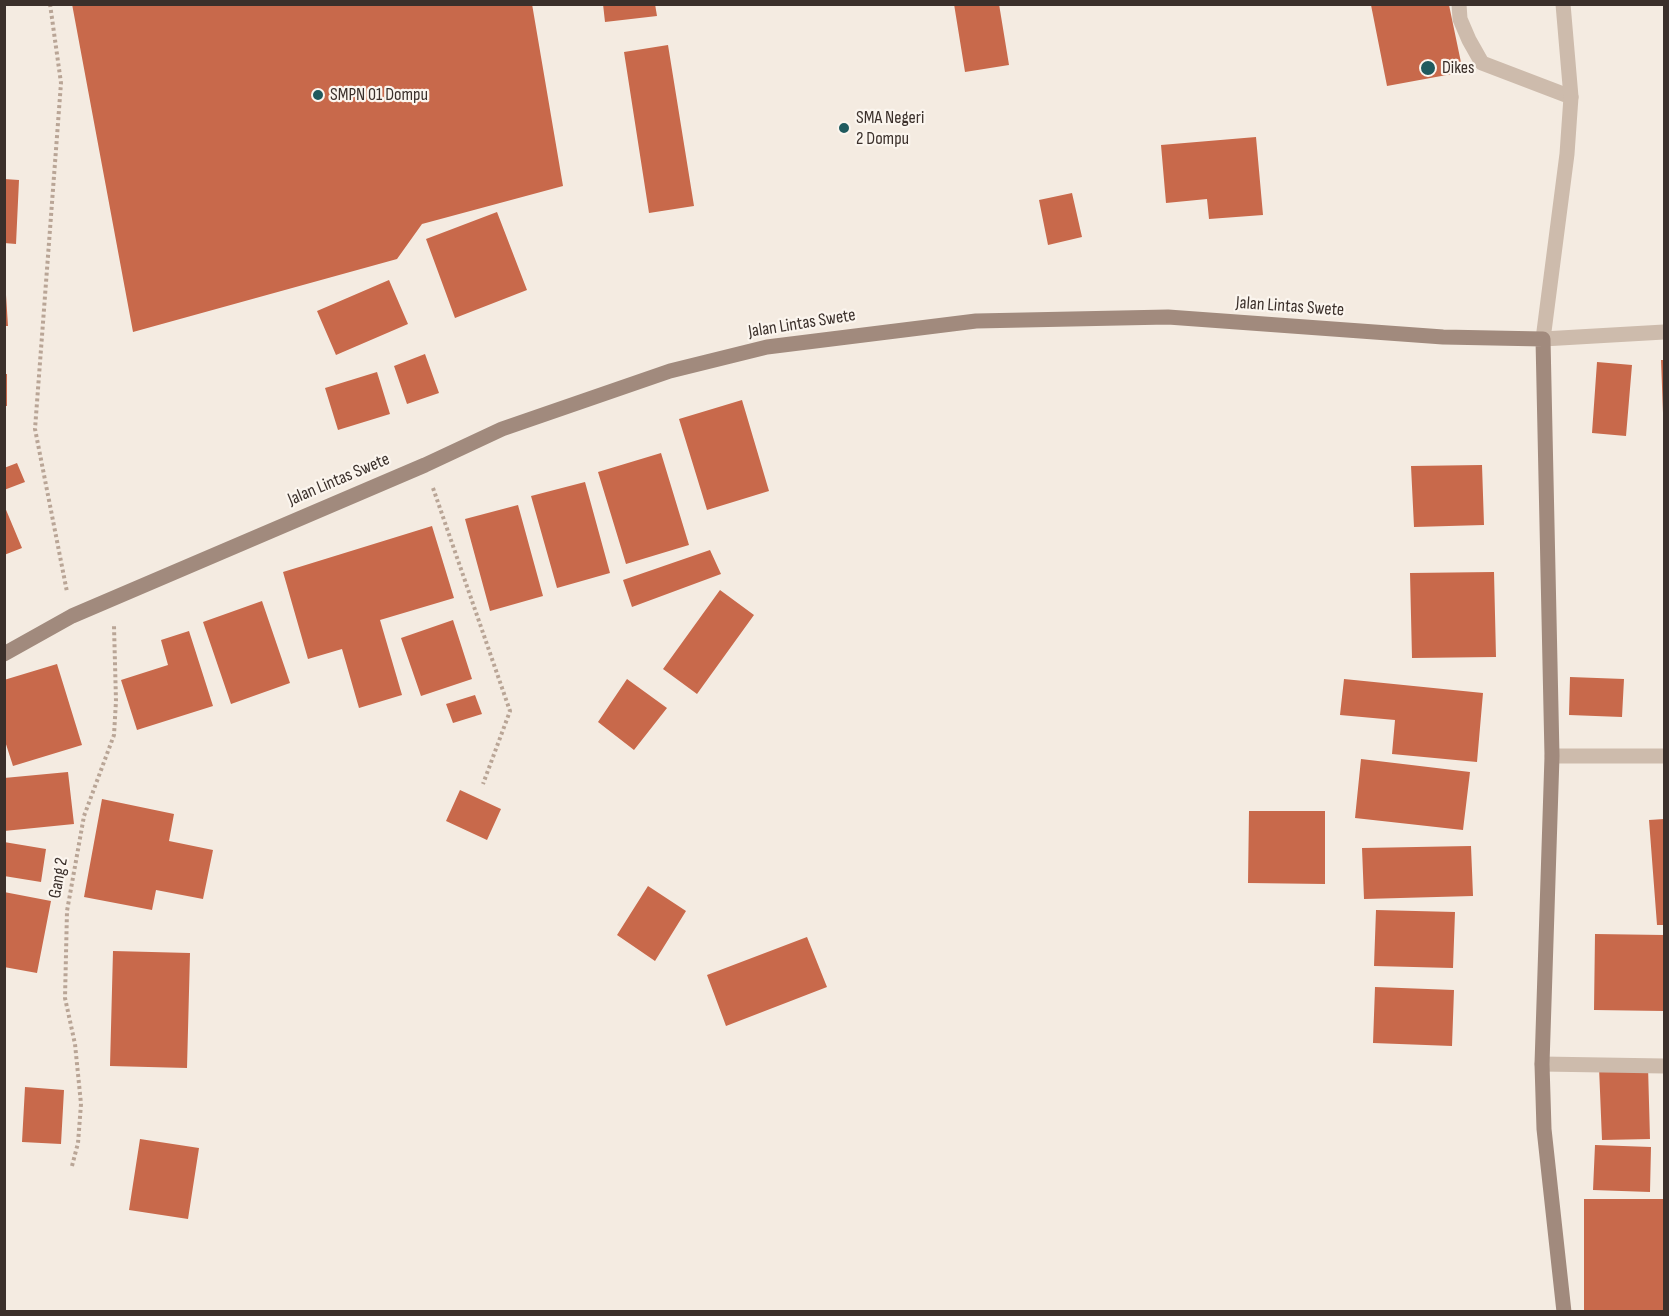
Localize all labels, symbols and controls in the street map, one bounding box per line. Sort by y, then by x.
place label: Dikes [1442,57,1474,79]
marker: Dikes [1419,59,1437,77]
place label: SMPN 01 Dompu [330,84,428,106]
marker: SMPN 01 Dompu [311,88,325,102]
place label: SMA Negeri 2 Dompu [856,107,924,150]
marker: SMA Negeri 2 Dompu [837,121,851,135]
street label: Jalan Lintas Swete [1235,292,1345,322]
street label: Jalan Lintas Swete [747,305,857,343]
street label: Jalan Lintas Swete [285,449,393,511]
street label: Gang 2 [45,856,73,900]

